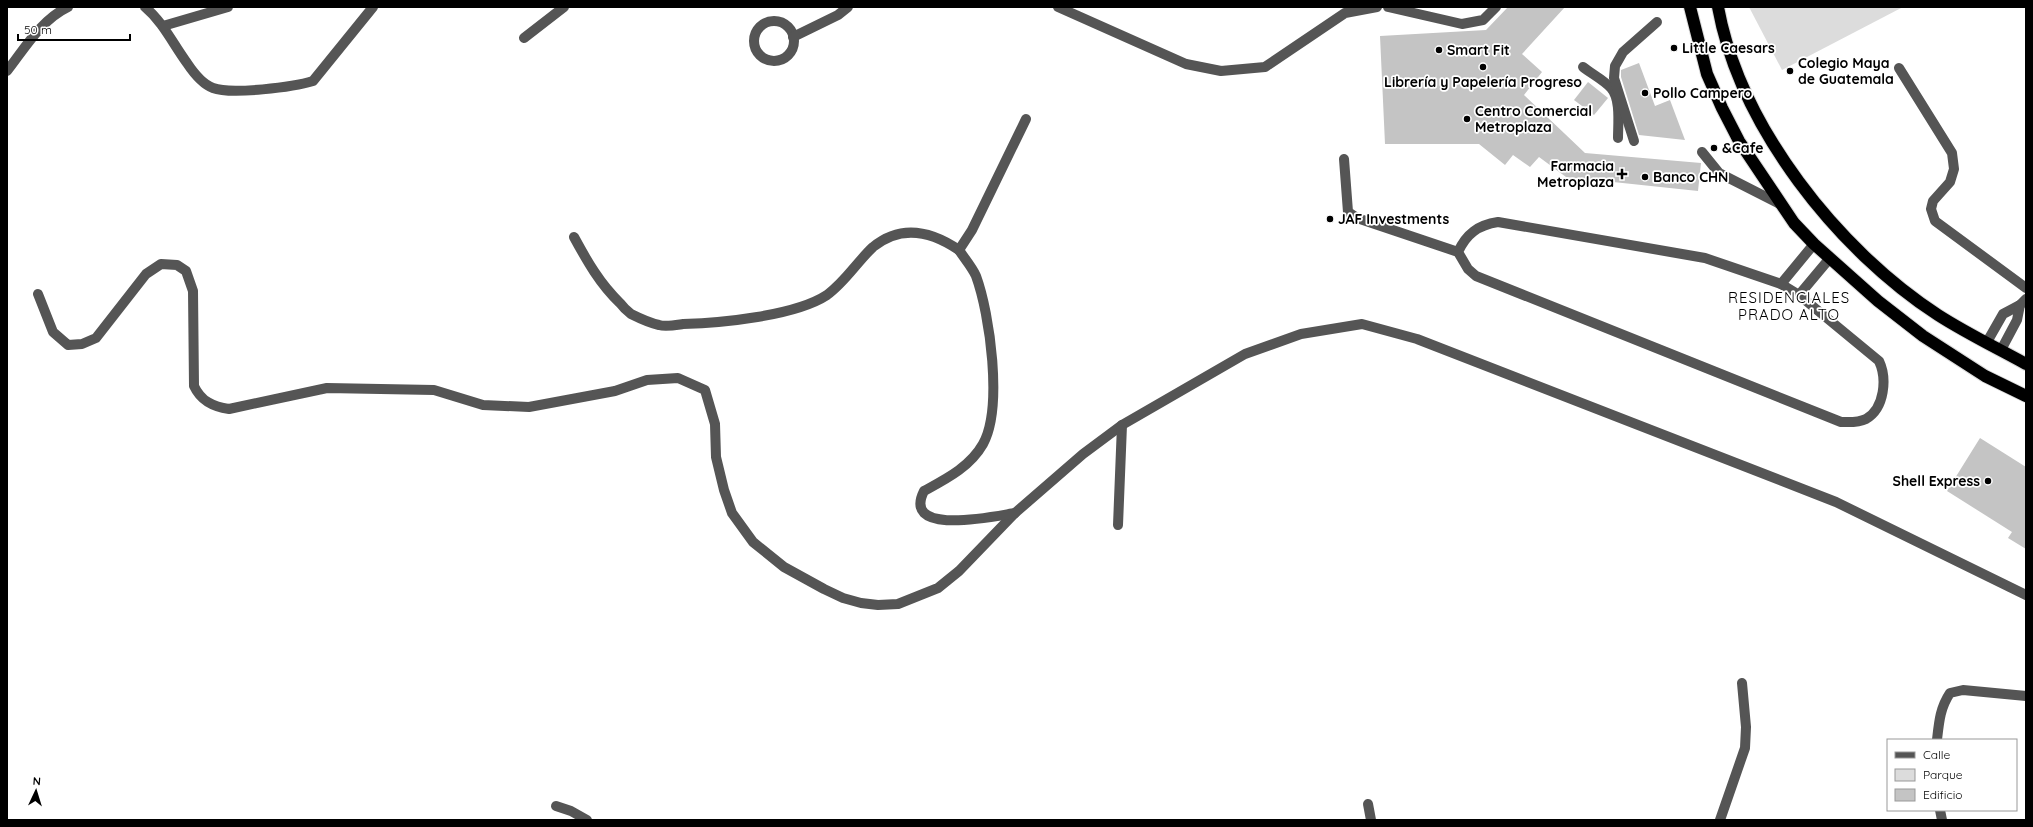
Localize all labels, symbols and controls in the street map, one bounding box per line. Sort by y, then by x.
scale bar [18,16,130,42]
text: 50 m [24,22,52,37]
place label: Little Caesars [1682,39,1775,57]
place label: Smart Fit [1447,41,1510,59]
marker: Little Caesars [1669,43,1679,53]
marker: Smart Fit [1434,45,1444,55]
place label: Colegio Maya de Guatemala [1798,54,1894,88]
marker: Librería y Papelería Progreso [1478,62,1488,72]
marker: Colegio Maya de Guatemala [1785,66,1795,76]
place label: Librería y Papelería Progreso [1384,73,1582,91]
place label: Pollo Campero [1653,84,1752,102]
marker: Pollo Campero [1640,88,1650,98]
place label: Centro Comercial Metroplaza [1475,102,1592,136]
marker: Centro Comercial Metroplaza [1462,114,1472,124]
place label: &Cafe [1722,139,1763,157]
marker: &Cafe [1709,143,1719,153]
place label: Farmacia Metroplaza [1537,157,1614,191]
place label: Banco CHN [1653,168,1728,186]
marker: Farmacia Metroplaza [1617,169,1627,179]
marker: Banco CHN [1640,172,1650,182]
place label: JAF Investments [1338,210,1449,228]
marker: JAF Investments [1325,214,1335,224]
district label: RESIDENCIALES PRADO ALTO [1728,288,1850,324]
place label: Shell Express [1893,472,1980,490]
marker: Shell Express [1983,476,1993,486]
legend [1887,739,2017,811]
text: Calle [1923,747,1951,762]
text: Parque [1923,767,1963,782]
north arrow [16,771,56,811]
text: N [32,774,41,788]
text: Edificio [1923,787,1963,802]

